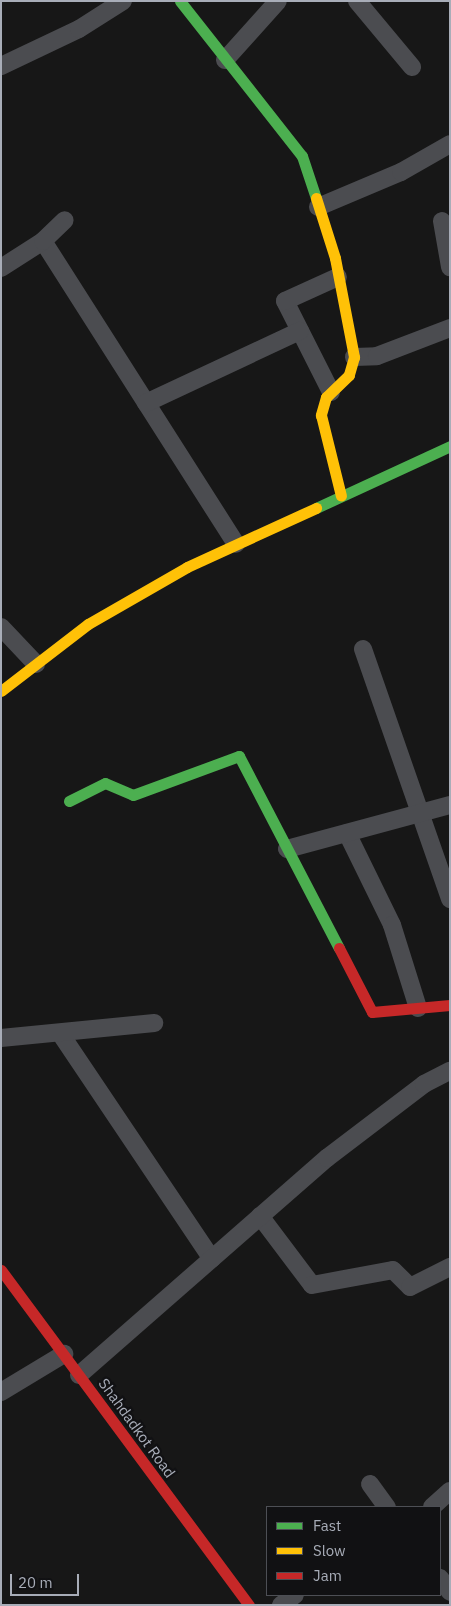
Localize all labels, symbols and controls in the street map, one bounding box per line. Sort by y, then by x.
street label: Shahdadkot Road [95,1375,179,1481]
legend [266,1506,441,1596]
text: Fast [313,1516,341,1535]
text: Slow [313,1541,346,1560]
scale bar [12,1564,81,1596]
text: Jam [313,1566,342,1585]
text: 20 m [18,1573,53,1592]

